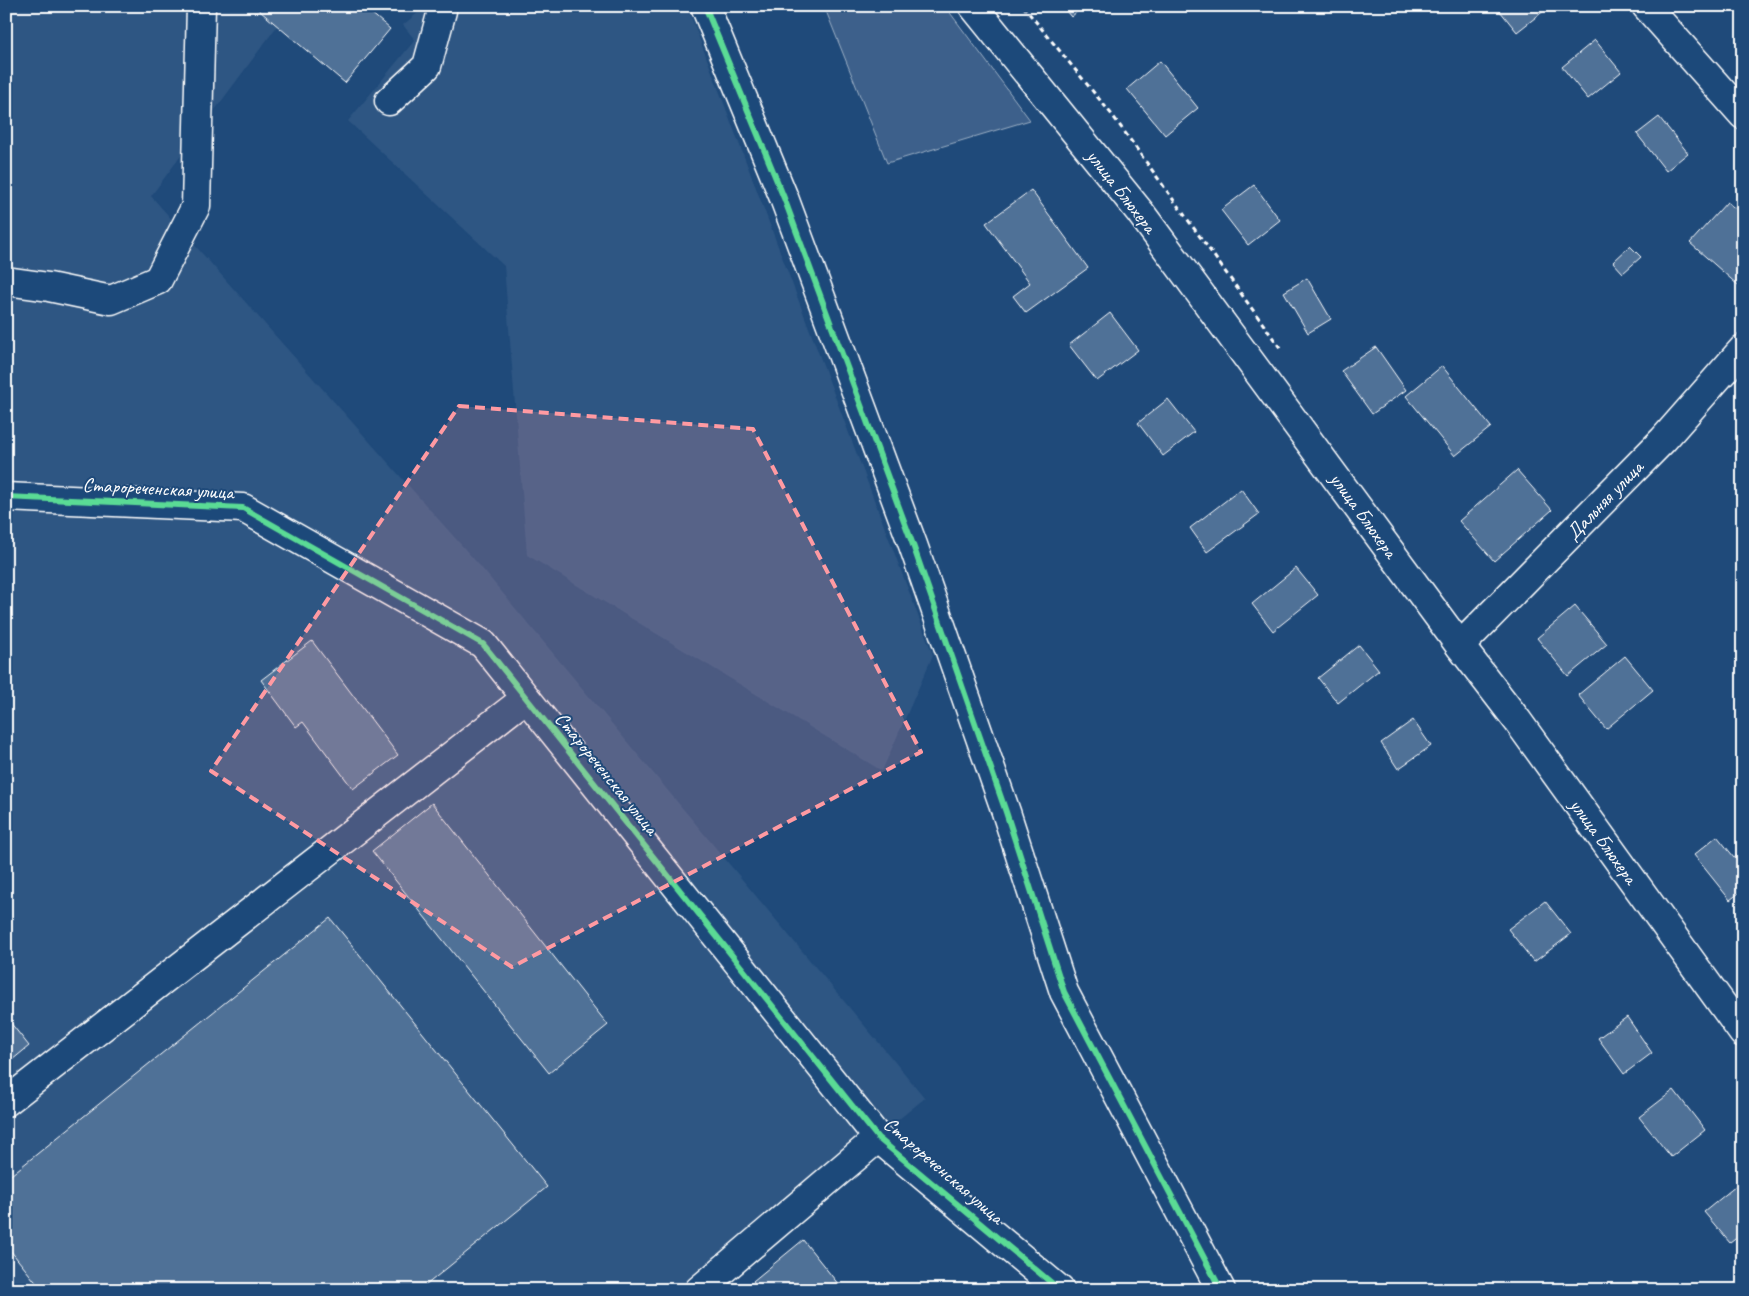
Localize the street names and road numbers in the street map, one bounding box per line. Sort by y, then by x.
street label: улица Блюхера [1080,144,1163,240]
street label: Дальняя улица [1560,454,1650,545]
street label: улица Блюхера [1324,467,1404,564]
street label: Старореченская улица [82,472,236,505]
street label: Старореченская улица [549,707,665,841]
street label: улица Блюхера [1564,793,1644,890]
street label: Старореченская улица [878,1111,1010,1231]

